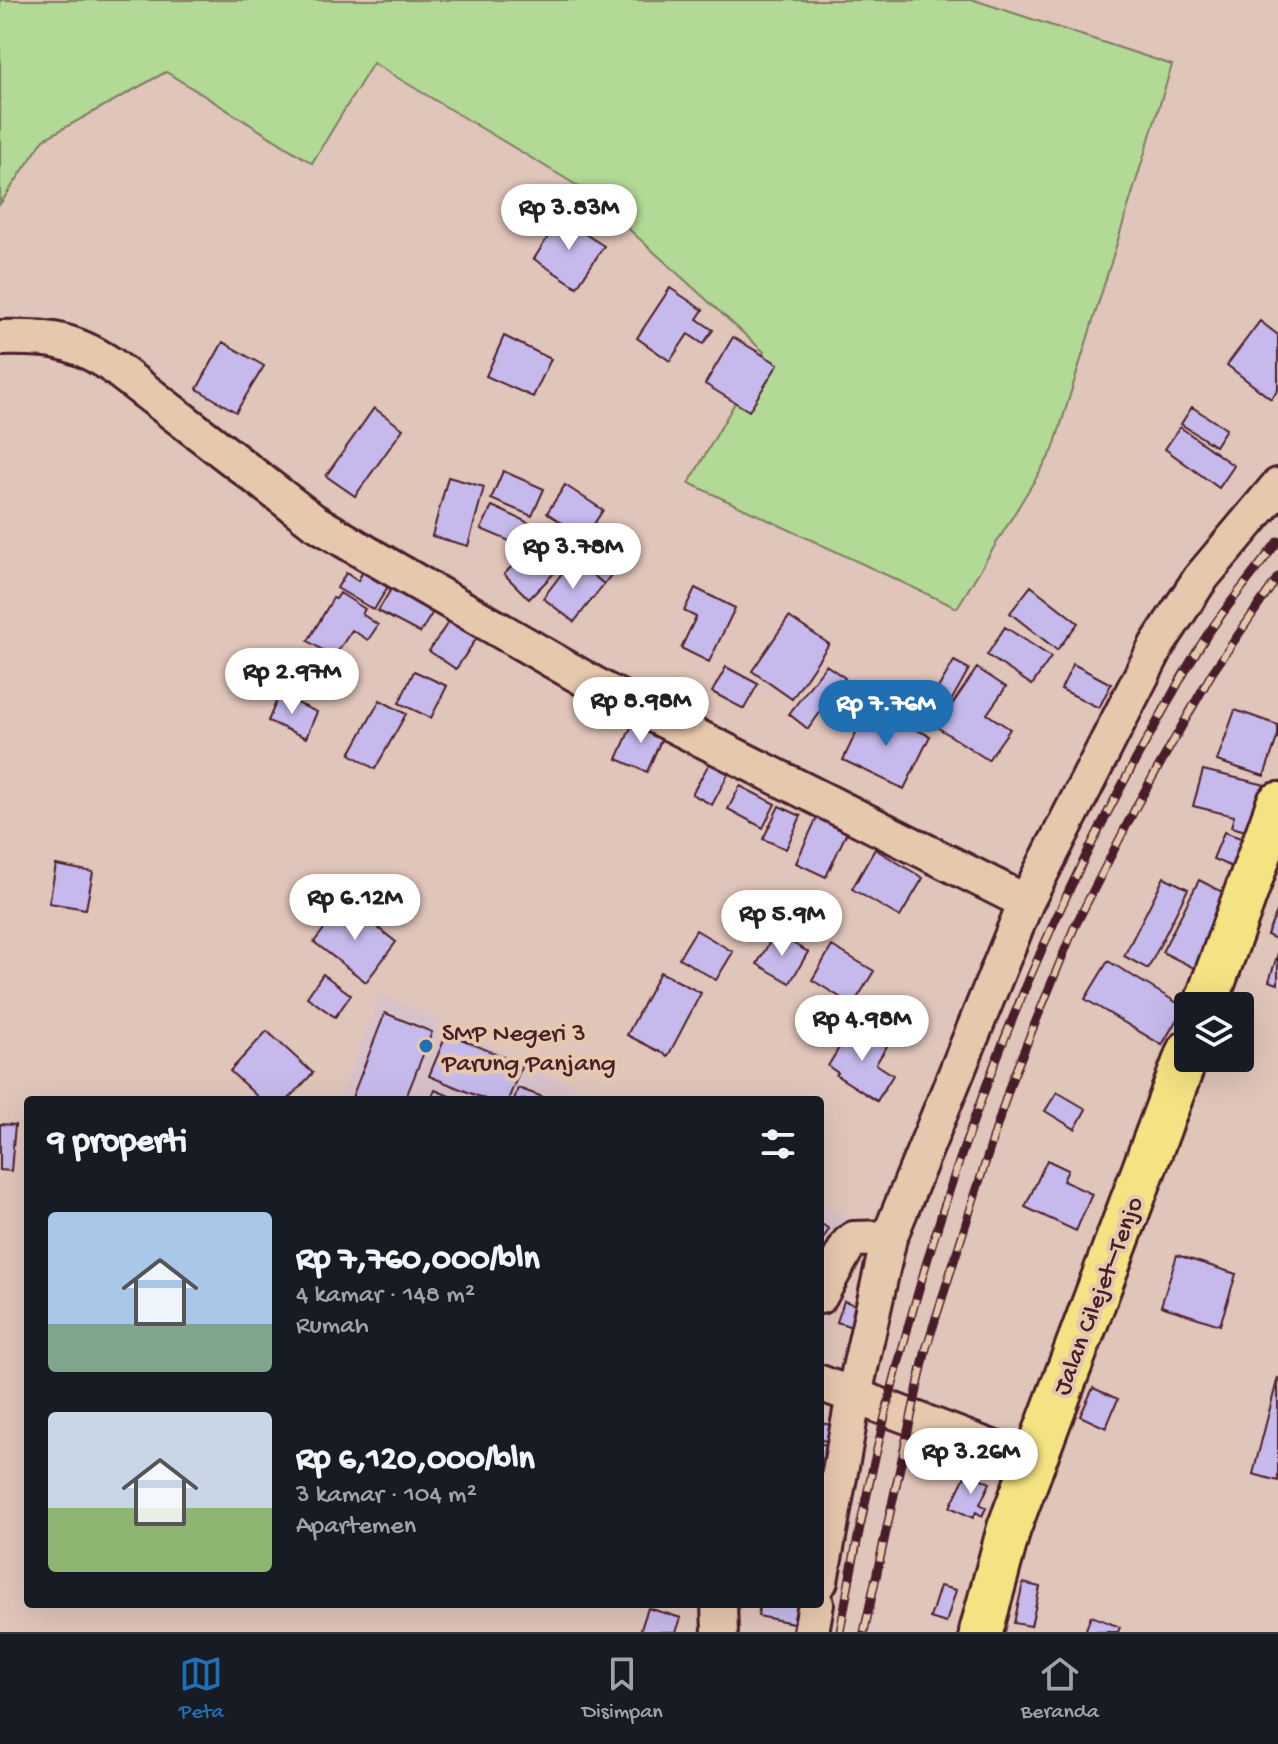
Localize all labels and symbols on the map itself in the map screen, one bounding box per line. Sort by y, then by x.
pin: Rp 3.83M [486,184,652,252]
pin: Rp 3.78M [490,523,656,591]
pin: Rp 2.97M [209,648,375,716]
pin: Rp 8.98M [558,677,724,745]
pin: Rp 7.76M [803,680,969,748]
pin: Rp 6.12M [272,874,438,942]
pin: Rp 5.9M [708,890,856,958]
pin: Rp 4.98M [779,995,945,1063]
place label: SMP Negeri 3 Parung Panjang [441,1020,616,1081]
marker: SMP Negeri 3 Parung Panjang [417,1037,435,1055]
street label: Jalan Cilejet–Tenjo [1048,1193,1152,1400]
pin: Rp 3.26M [888,1428,1054,1496]

